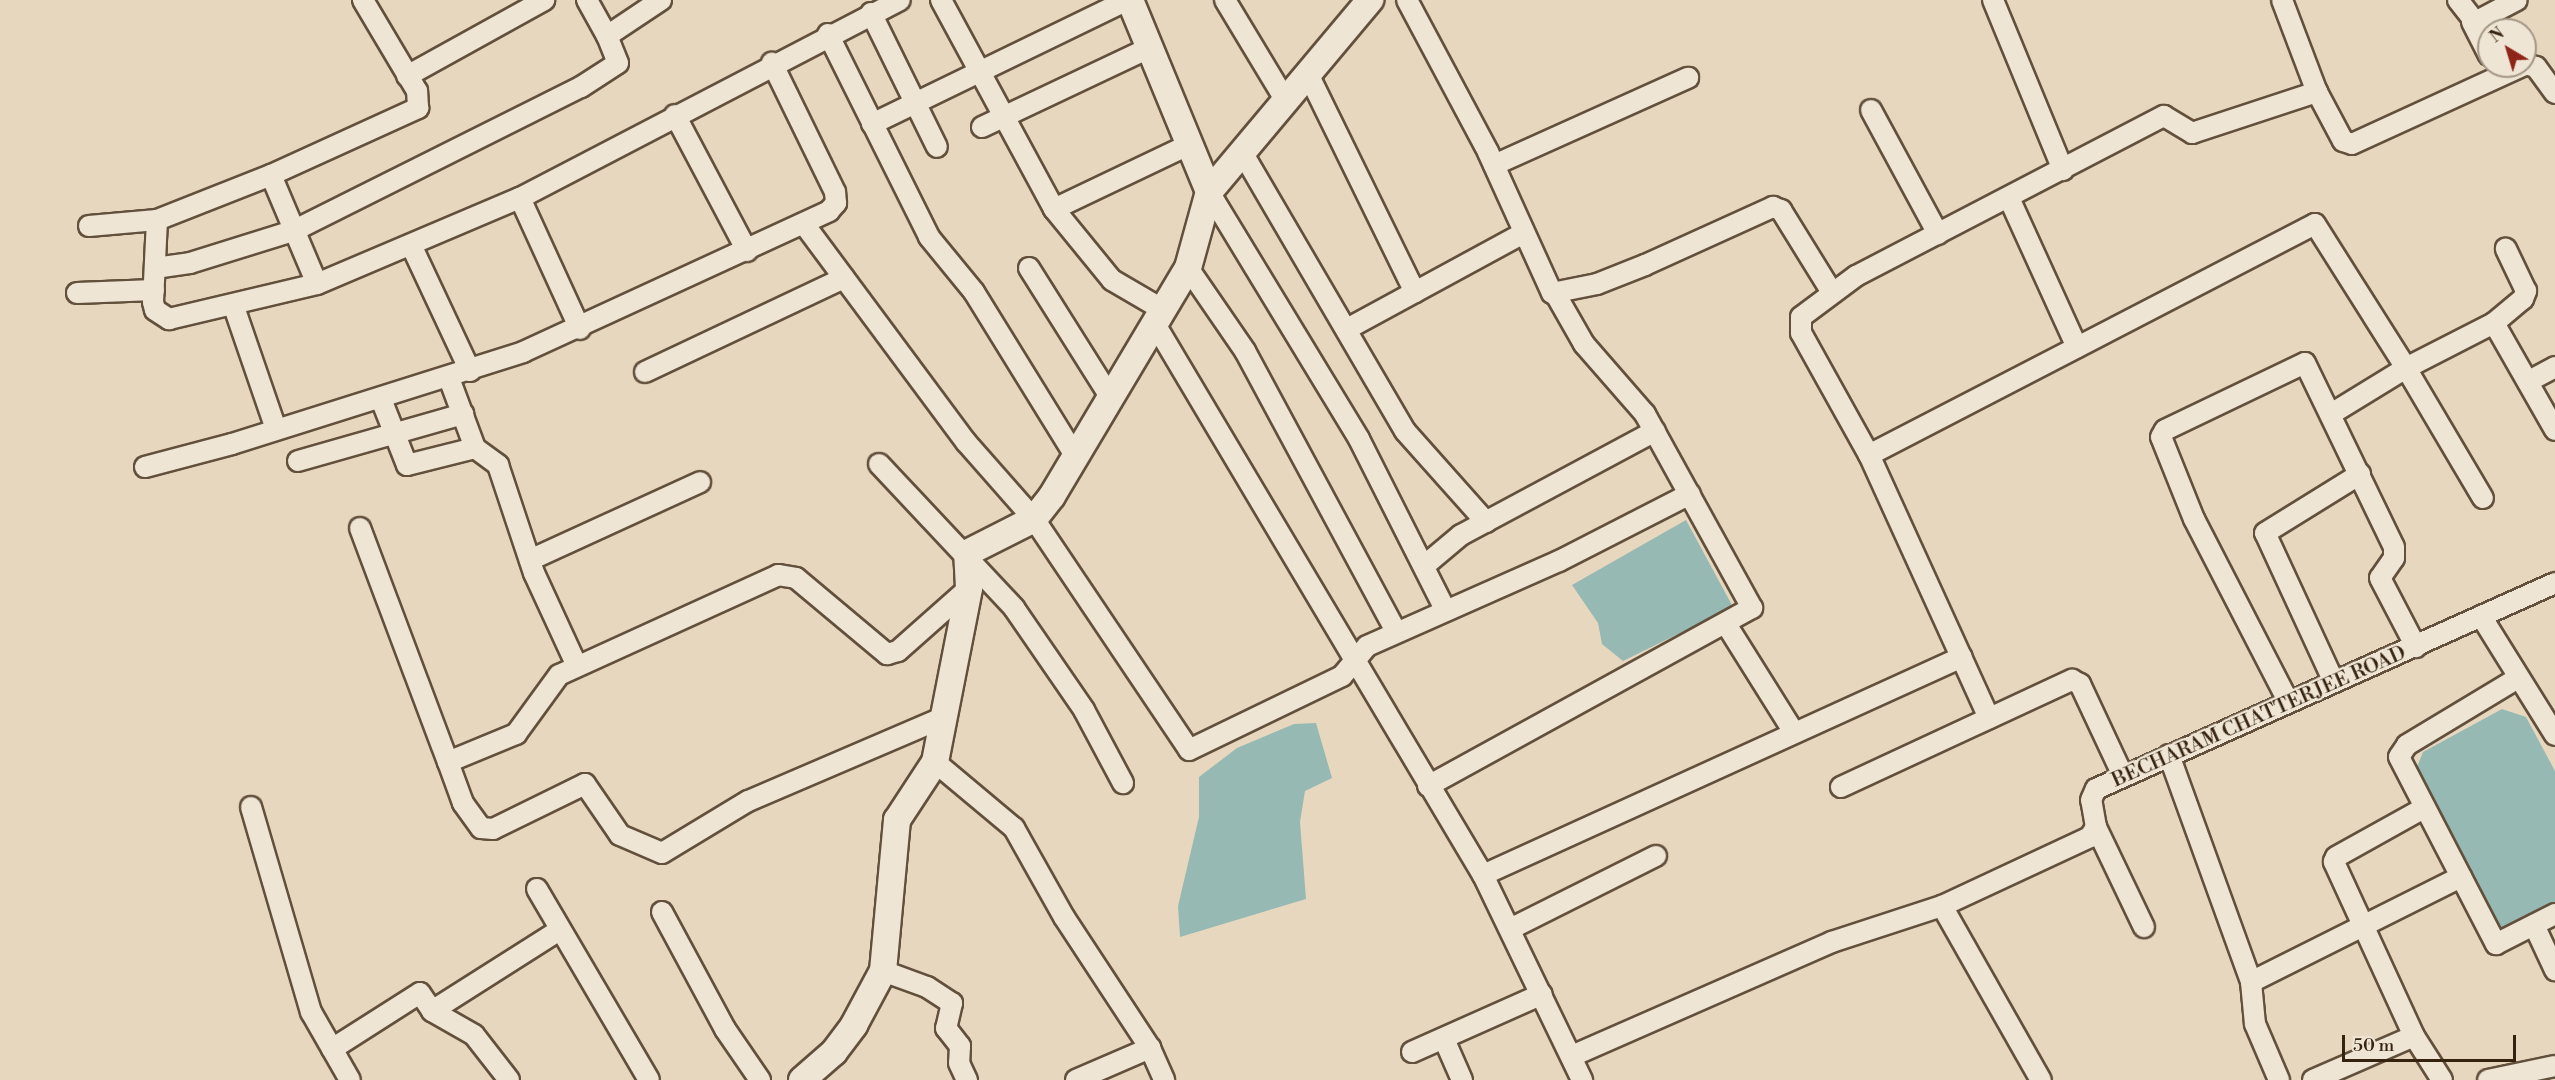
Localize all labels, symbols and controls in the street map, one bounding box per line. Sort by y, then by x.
north arrow [2477,18,2537,78]
text: N [2486,24,2508,47]
street label: BECHARAM CHATTERJEE ROAD [2108,641,2410,793]
scale bar [2345,1023,2519,1061]
text: 50 m [2353,1034,2394,1057]

